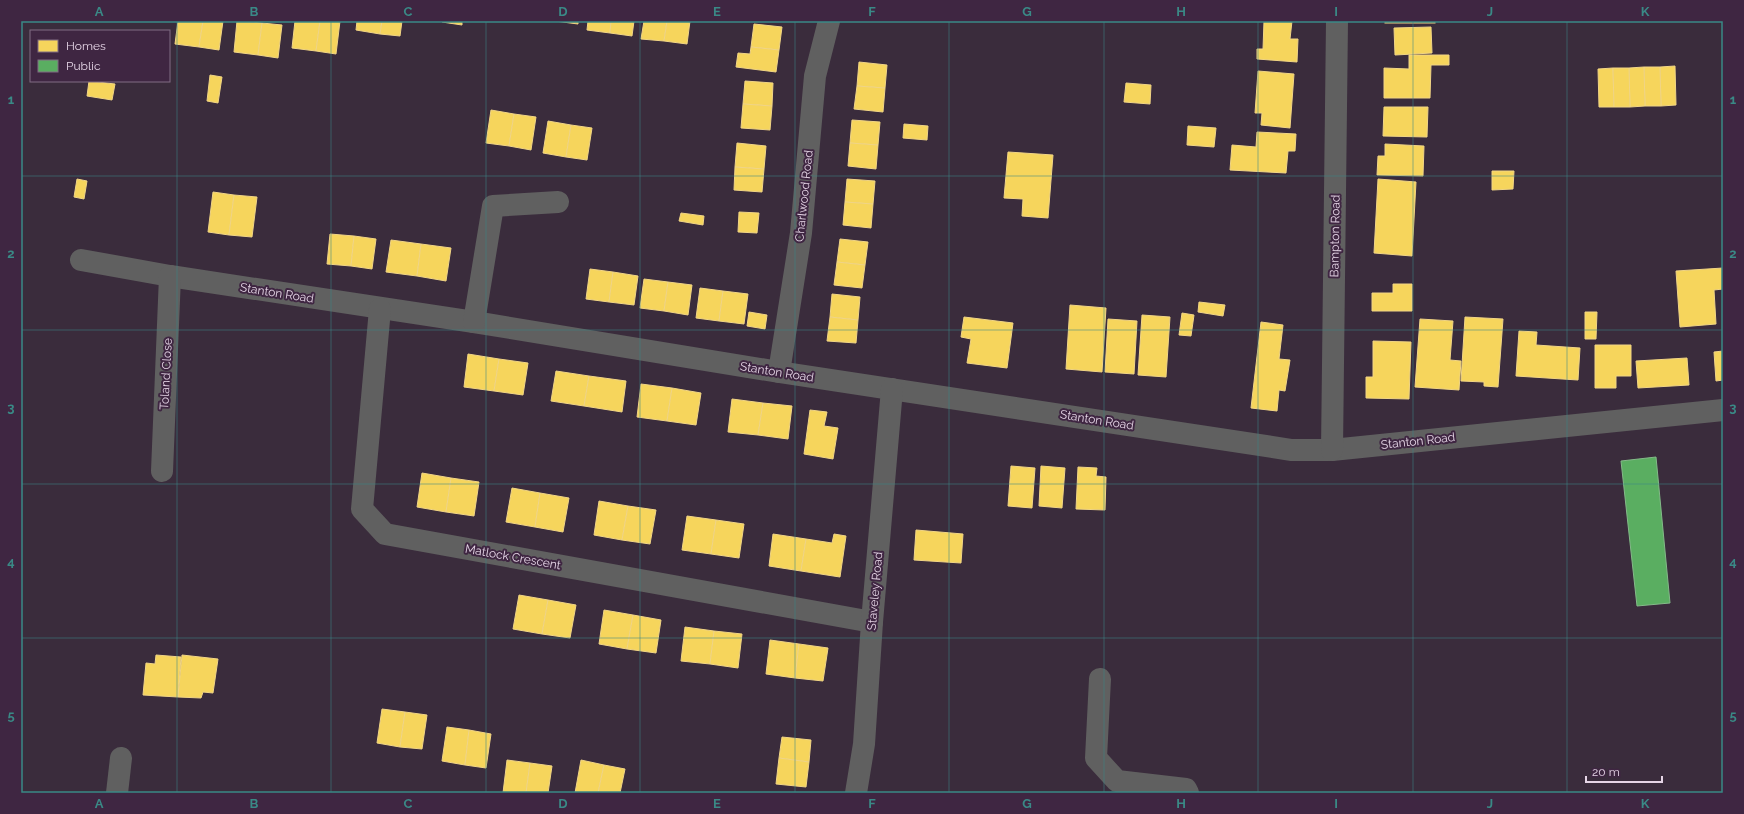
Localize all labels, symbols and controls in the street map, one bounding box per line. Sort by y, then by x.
text: A [95,4,104,19]
text: B [250,4,259,19]
text: C [404,4,413,19]
text: D [558,4,568,19]
text: E [713,4,721,19]
text: F [868,4,876,19]
text: G [1022,4,1032,19]
text: H [1176,4,1186,19]
text: I [1334,4,1338,19]
text: J [1487,4,1493,19]
text: K [1641,4,1650,19]
legend [30,30,170,82]
text: Homes [66,39,106,53]
text: Public [66,59,101,73]
text: 1 [8,92,15,107]
text: 1 [1730,92,1737,107]
street label: Charlwood Road [792,149,816,243]
street label: Bampton Road [1327,194,1343,278]
text: 2 [7,246,15,261]
text: 2 [1729,246,1737,261]
street label: Stanton Road [239,280,315,306]
street label: Toland Close [157,338,175,410]
street label: Stanton Road [739,359,815,385]
text: 3 [7,400,15,415]
text: 3 [1729,400,1737,415]
street label: Stanton Road [1059,407,1135,433]
street label: Stanton Road [1380,430,1456,452]
street label: Matlock Crescent [464,542,562,572]
street label: Staveley Road [865,551,885,631]
text: 4 [7,554,15,569]
text: 4 [1729,554,1737,569]
text: 5 [7,708,15,723]
text: 5 [1729,708,1737,723]
scale bar [1586,758,1662,784]
text: 20 m [1592,765,1620,779]
text: A [95,796,104,811]
text: B [250,796,259,811]
text: C [404,796,413,811]
text: D [558,796,568,811]
text: E [713,796,721,811]
text: F [868,796,876,811]
text: G [1022,796,1032,811]
text: H [1176,796,1186,811]
text: I [1334,796,1338,811]
text: J [1487,796,1493,811]
text: K [1641,796,1650,811]

